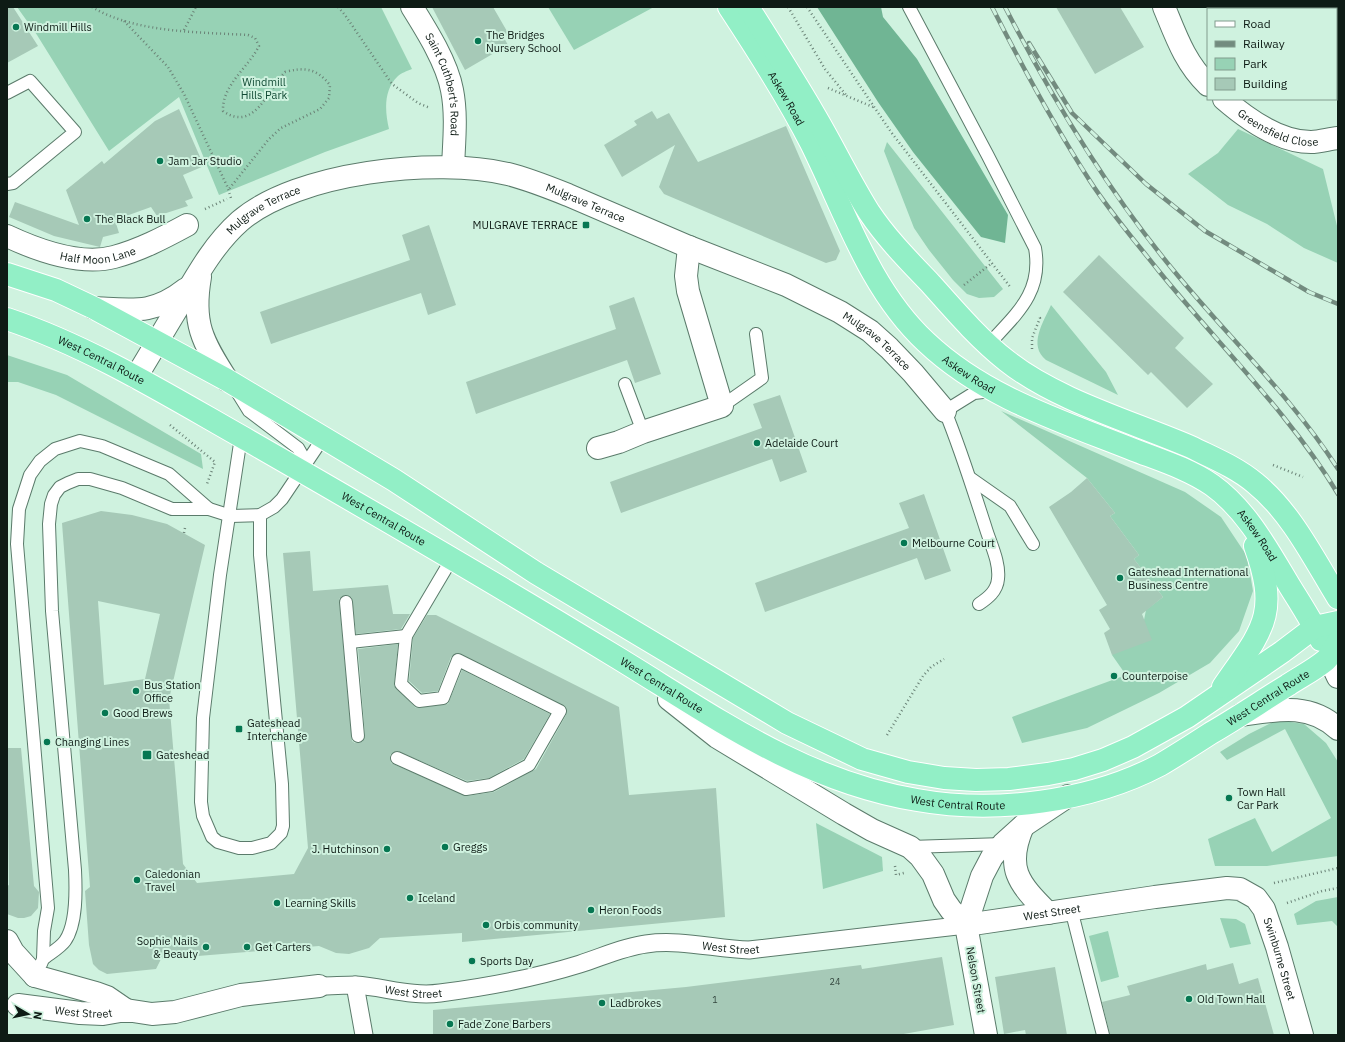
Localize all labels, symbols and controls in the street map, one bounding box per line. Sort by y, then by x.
legend [1207,8,1337,100]
text: Road [1243,16,1271,31]
place label: Windmill Hills [24,20,92,34]
marker: Windmill Hills [11,22,21,32]
place label: The Bridges Nursery School [486,28,561,55]
street label: Saint Cuthbert's Road [422,30,462,136]
marker: The Bridges Nursery School [473,36,483,46]
text: Railway [1243,36,1285,51]
text: Park [1243,56,1268,71]
street label: Askew Road [765,69,808,128]
park label: Windmill Hills Park [241,75,288,102]
text: Building [1243,76,1288,91]
street label: Greensfield Close [1235,106,1319,149]
place label: Jam Jar Studio [168,154,242,168]
marker: Jam Jar Studio [155,156,165,166]
street label: Mulgrave Terrace [544,180,627,226]
street label: Mulgrave Terrace [223,183,302,237]
place label: The Black Bull [95,212,166,226]
marker: The Black Bull [82,214,92,224]
place label: MULGRAVE TERRACE [473,218,578,232]
marker: MULGRAVE TERRACE [581,220,591,230]
street label: Half Moon Lane [59,244,138,267]
street label: Mulgrave Terrace [840,309,914,373]
street label: West Central Route [56,333,147,387]
street label: Askew Road [939,352,998,397]
place label: Adelaide Court [765,436,838,450]
marker: Adelaide Court [752,438,762,448]
street label: West Central Route [339,489,428,549]
street label: Askew Road [1234,506,1280,564]
place label: Melbourne Court [912,536,995,550]
marker: Melbourne Court [899,538,909,548]
place label: Gateshead International Business Centre [1128,565,1248,592]
marker: Gateshead International Business Centre [1115,573,1125,583]
street label: West Central Route [618,654,706,716]
street label: West Central Route [1224,666,1312,729]
place label: Counterpoise [1122,669,1188,683]
marker: Counterpoise [1109,671,1119,681]
place label: Bus Station Office [144,678,201,705]
marker: Bus Station Office [131,686,141,696]
place label: Good Brews [113,706,173,720]
marker: Good Brews [100,708,110,718]
place label: Gateshead Interchange [247,716,307,743]
marker: Gateshead Interchange [234,724,244,734]
place label: Changing Lines [55,735,129,749]
marker: Changing Lines [42,737,52,747]
place label: Gateshead [156,748,209,762]
marker: Gateshead [141,749,153,761]
place label: Town Hall Car Park [1237,785,1286,812]
street label: West Central Route [909,792,1006,813]
marker: Town Hall Car Park [1224,793,1234,803]
place label: Greggs [453,840,488,854]
place label: J. Hutchinson [312,842,379,856]
marker: Greggs [440,842,450,852]
marker: J. Hutchinson [382,844,392,854]
place label: Caledonian Travel [145,867,200,894]
marker: Caledonian Travel [132,875,142,885]
place label: Iceland [418,891,455,905]
marker: Iceland [405,893,415,903]
place label: Learning Skills [285,896,356,910]
marker: Learning Skills [272,898,282,908]
street label: West Street [1023,901,1082,923]
place label: Heron Foods [599,903,662,917]
marker: Heron Foods [586,905,596,915]
street label: Swinburne Street [1260,916,1299,1002]
place label: Orbis community [494,918,579,932]
marker: Orbis community [481,920,491,930]
place label: Sophie Nails & Beauty [137,934,198,961]
street label: West Street [701,938,760,957]
place label: Get Carters [255,940,311,954]
marker: Sophie Nails & Beauty [201,942,211,952]
marker: Get Carters [242,942,252,952]
street label: Nelson Street [963,946,989,1015]
place label: Sports Day [480,954,534,968]
marker: Sports Day [467,956,477,966]
house number: 24 [830,976,840,987]
street label: West Street [384,982,443,1001]
place label: Old Town Hall [1197,992,1265,1006]
north arrow [8,994,48,1034]
house number: 1 [712,994,718,1005]
marker: Old Town Hall [1184,994,1194,1004]
place label: Ladbrokes [610,996,661,1010]
marker: Ladbrokes [597,998,607,1008]
street label: West Street [54,1003,113,1021]
text: N [30,1011,45,1021]
place label: Fade Zone Barbers [458,1017,551,1031]
marker: Fade Zone Barbers [445,1019,455,1029]

